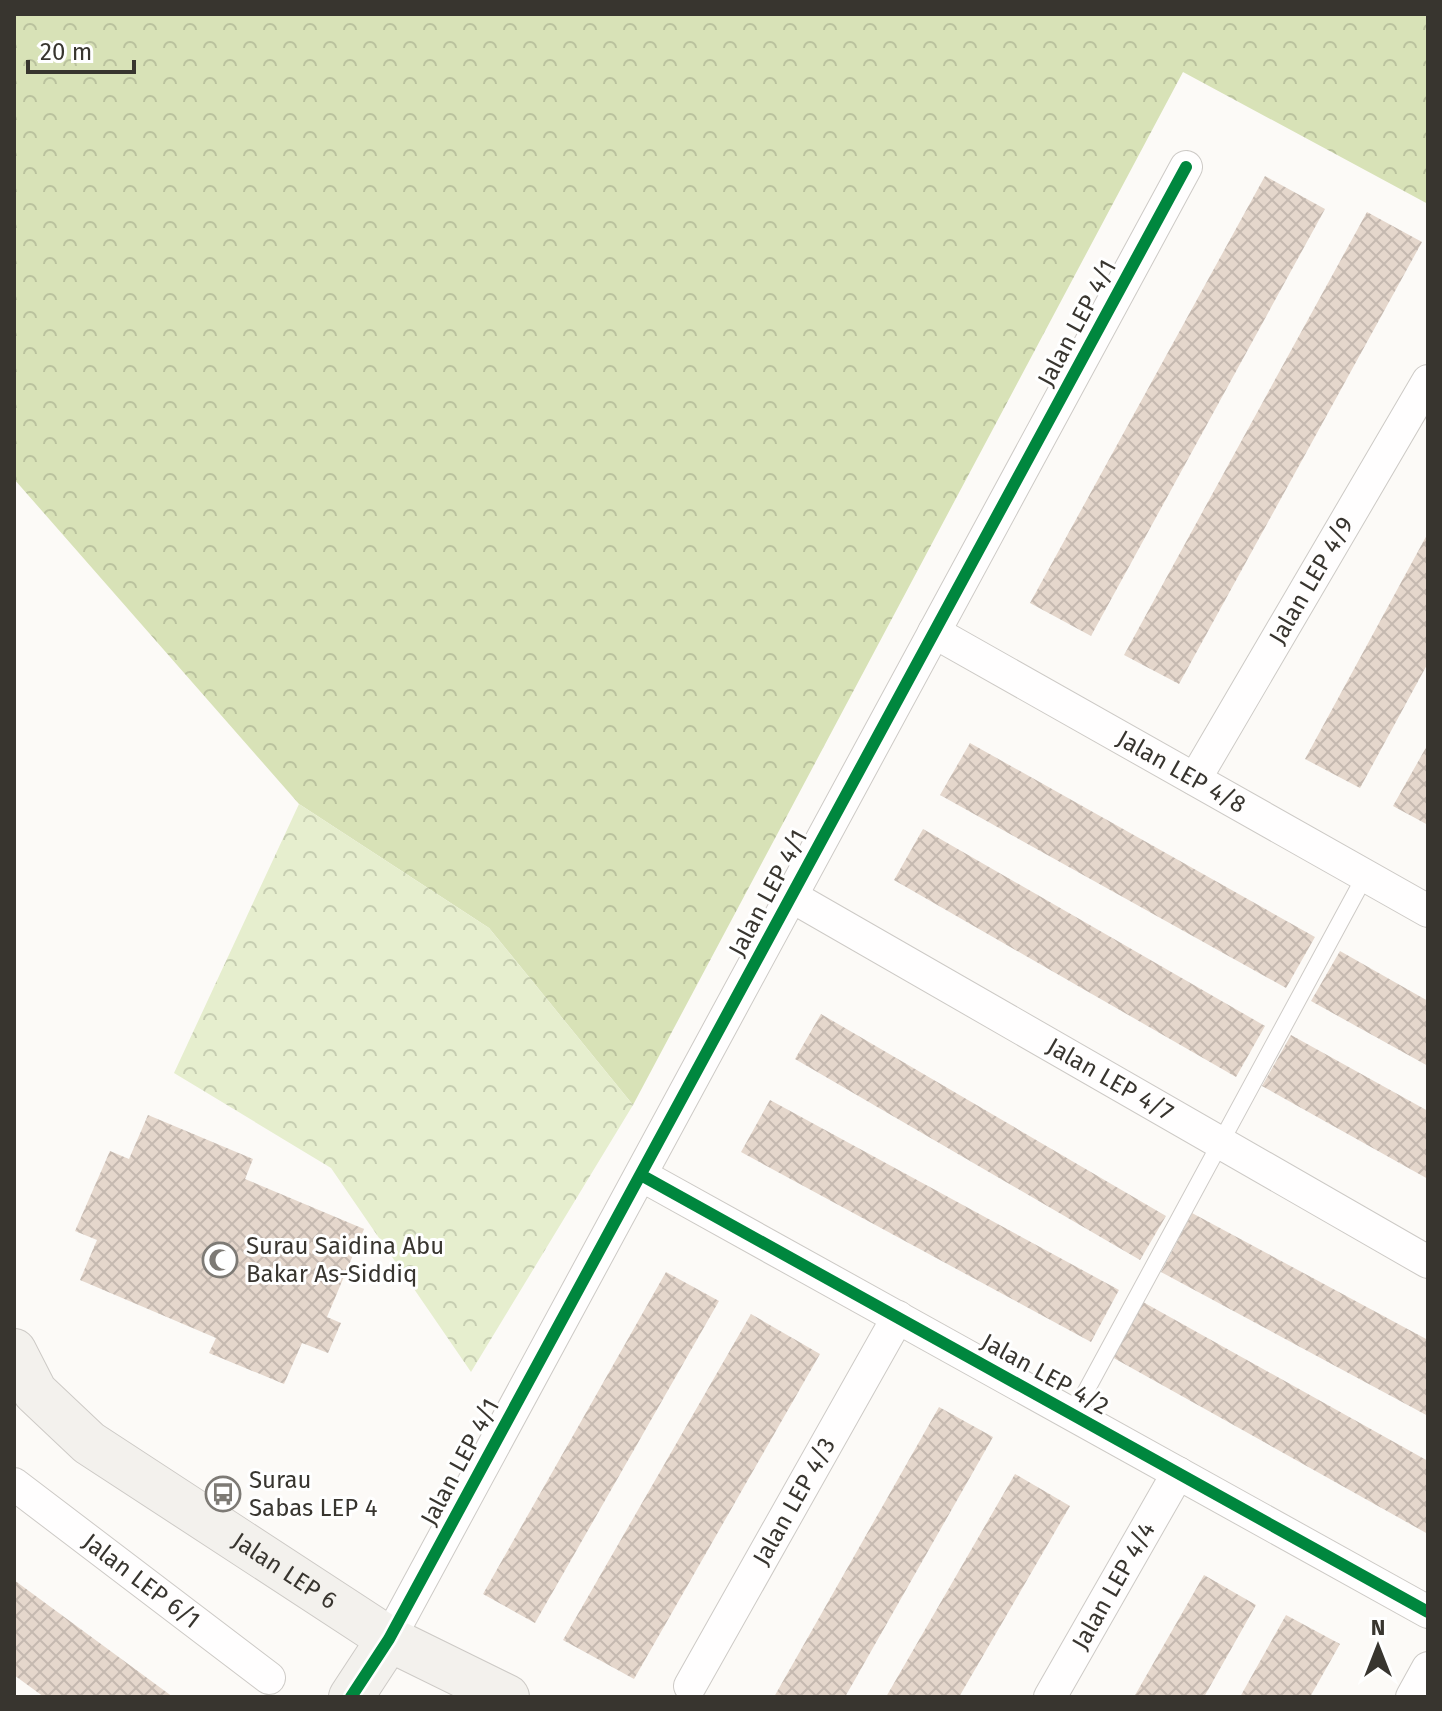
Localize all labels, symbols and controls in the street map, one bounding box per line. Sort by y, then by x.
scale bar [28,24,134,74]
text: 20 m [40,38,92,66]
street label: Jalan LEP 4/1 [1032,255,1122,391]
street label: Jalan LEP 4/9 [1263,512,1359,649]
street label: Jalan LEP 4/8 [1112,724,1250,819]
street label: Jalan LEP 4/1 [723,825,813,961]
street label: Jalan LEP 4/7 [1042,1032,1178,1127]
place label: Surau Saidina Abu Bakar As-Siddiq [246,1232,444,1288]
mosque icon: Surau Saidina Abu Bakar As-Siddiq [201,1241,239,1279]
street label: Jalan LEP 4/2 [976,1328,1114,1420]
street label: Jalan LEP 4/1 [415,1394,505,1530]
street label: Jalan LEP 4/3 [747,1433,841,1570]
place label: Surau Sabas LEP 4 [249,1466,378,1522]
bus stop icon: Surau Sabas LEP 4 [204,1475,242,1513]
street label: Jalan LEP 4/4 [1066,1517,1161,1654]
street label: Jalan LEP 6 [227,1527,342,1615]
street label: Jalan LEP 6/1 [77,1528,205,1634]
north arrow [1338,1607,1418,1687]
text: N [1371,1614,1385,1641]

